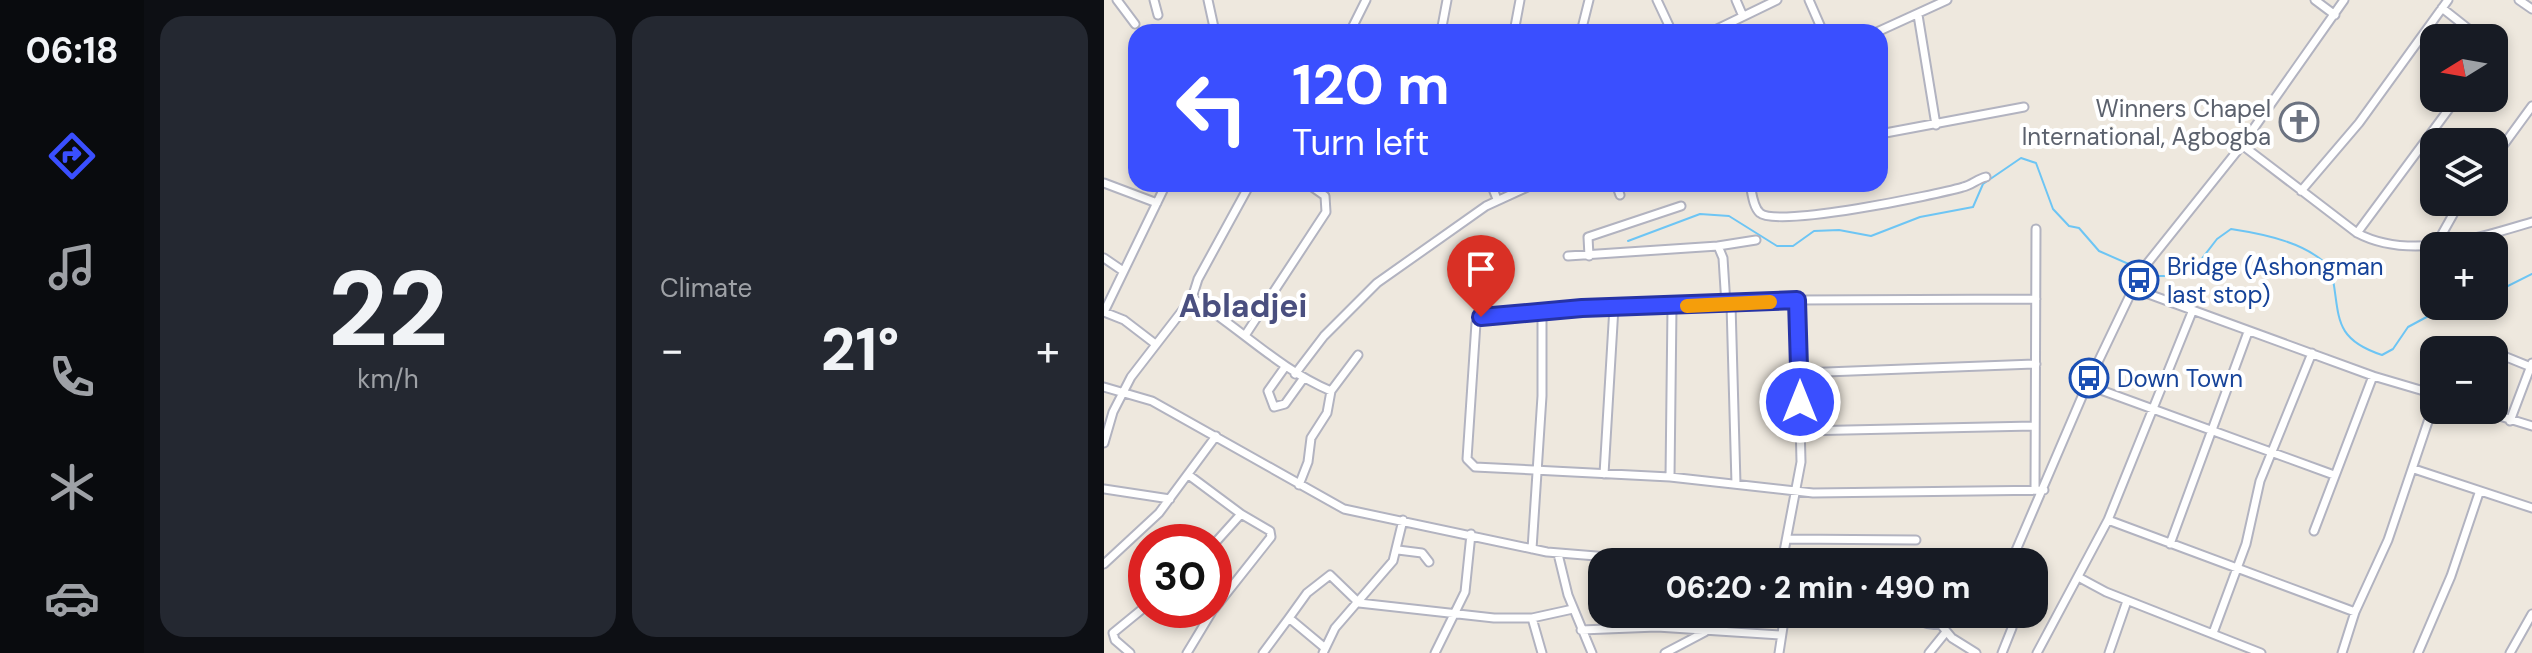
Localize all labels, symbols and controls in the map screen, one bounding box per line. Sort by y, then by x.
north arrow [2420,24,2508,112]
map controls [2420,24,2508,424]
text: 06:18 [25,27,119,74]
text: 120 m [1292,48,1450,121]
icon: left [1160,56,1264,160]
place label: Winners Chapel International, Agbogba [2022,93,2271,152]
church icon: Winners Chapel International, Agbogba [2278,101,2320,143]
text: Turn left [1292,119,1429,166]
icon: directions [44,128,100,184]
button: layers [2420,128,2508,216]
button: + [2420,232,2508,320]
pin [1447,235,1515,317]
icon: music [44,239,100,295]
text: 22 [328,242,448,377]
icon: arrive [1459,247,1503,291]
place label: Bridge (Ashongman last stop) [2167,251,2384,310]
bus stop icon: Bridge (Ashongman last stop) [2118,259,2160,301]
text: Climate [660,271,752,305]
district label: Abladjei [1179,285,1307,327]
text: 21° [821,310,899,389]
text: − [660,321,684,379]
text: + [1036,321,1060,379]
button: − [2420,336,2508,424]
icon: phone [44,349,100,405]
bus stop icon: Down Town [2068,357,2110,399]
position arrow [1758,360,1842,444]
text: km/h [357,362,419,396]
place label: Down Town [2117,363,2243,394]
icon: climate [44,459,100,515]
speed limit sign: 30 [1128,524,1232,628]
text: 06:20 · 2 min · 490 m [1666,568,1970,607]
icon: car [44,570,100,626]

